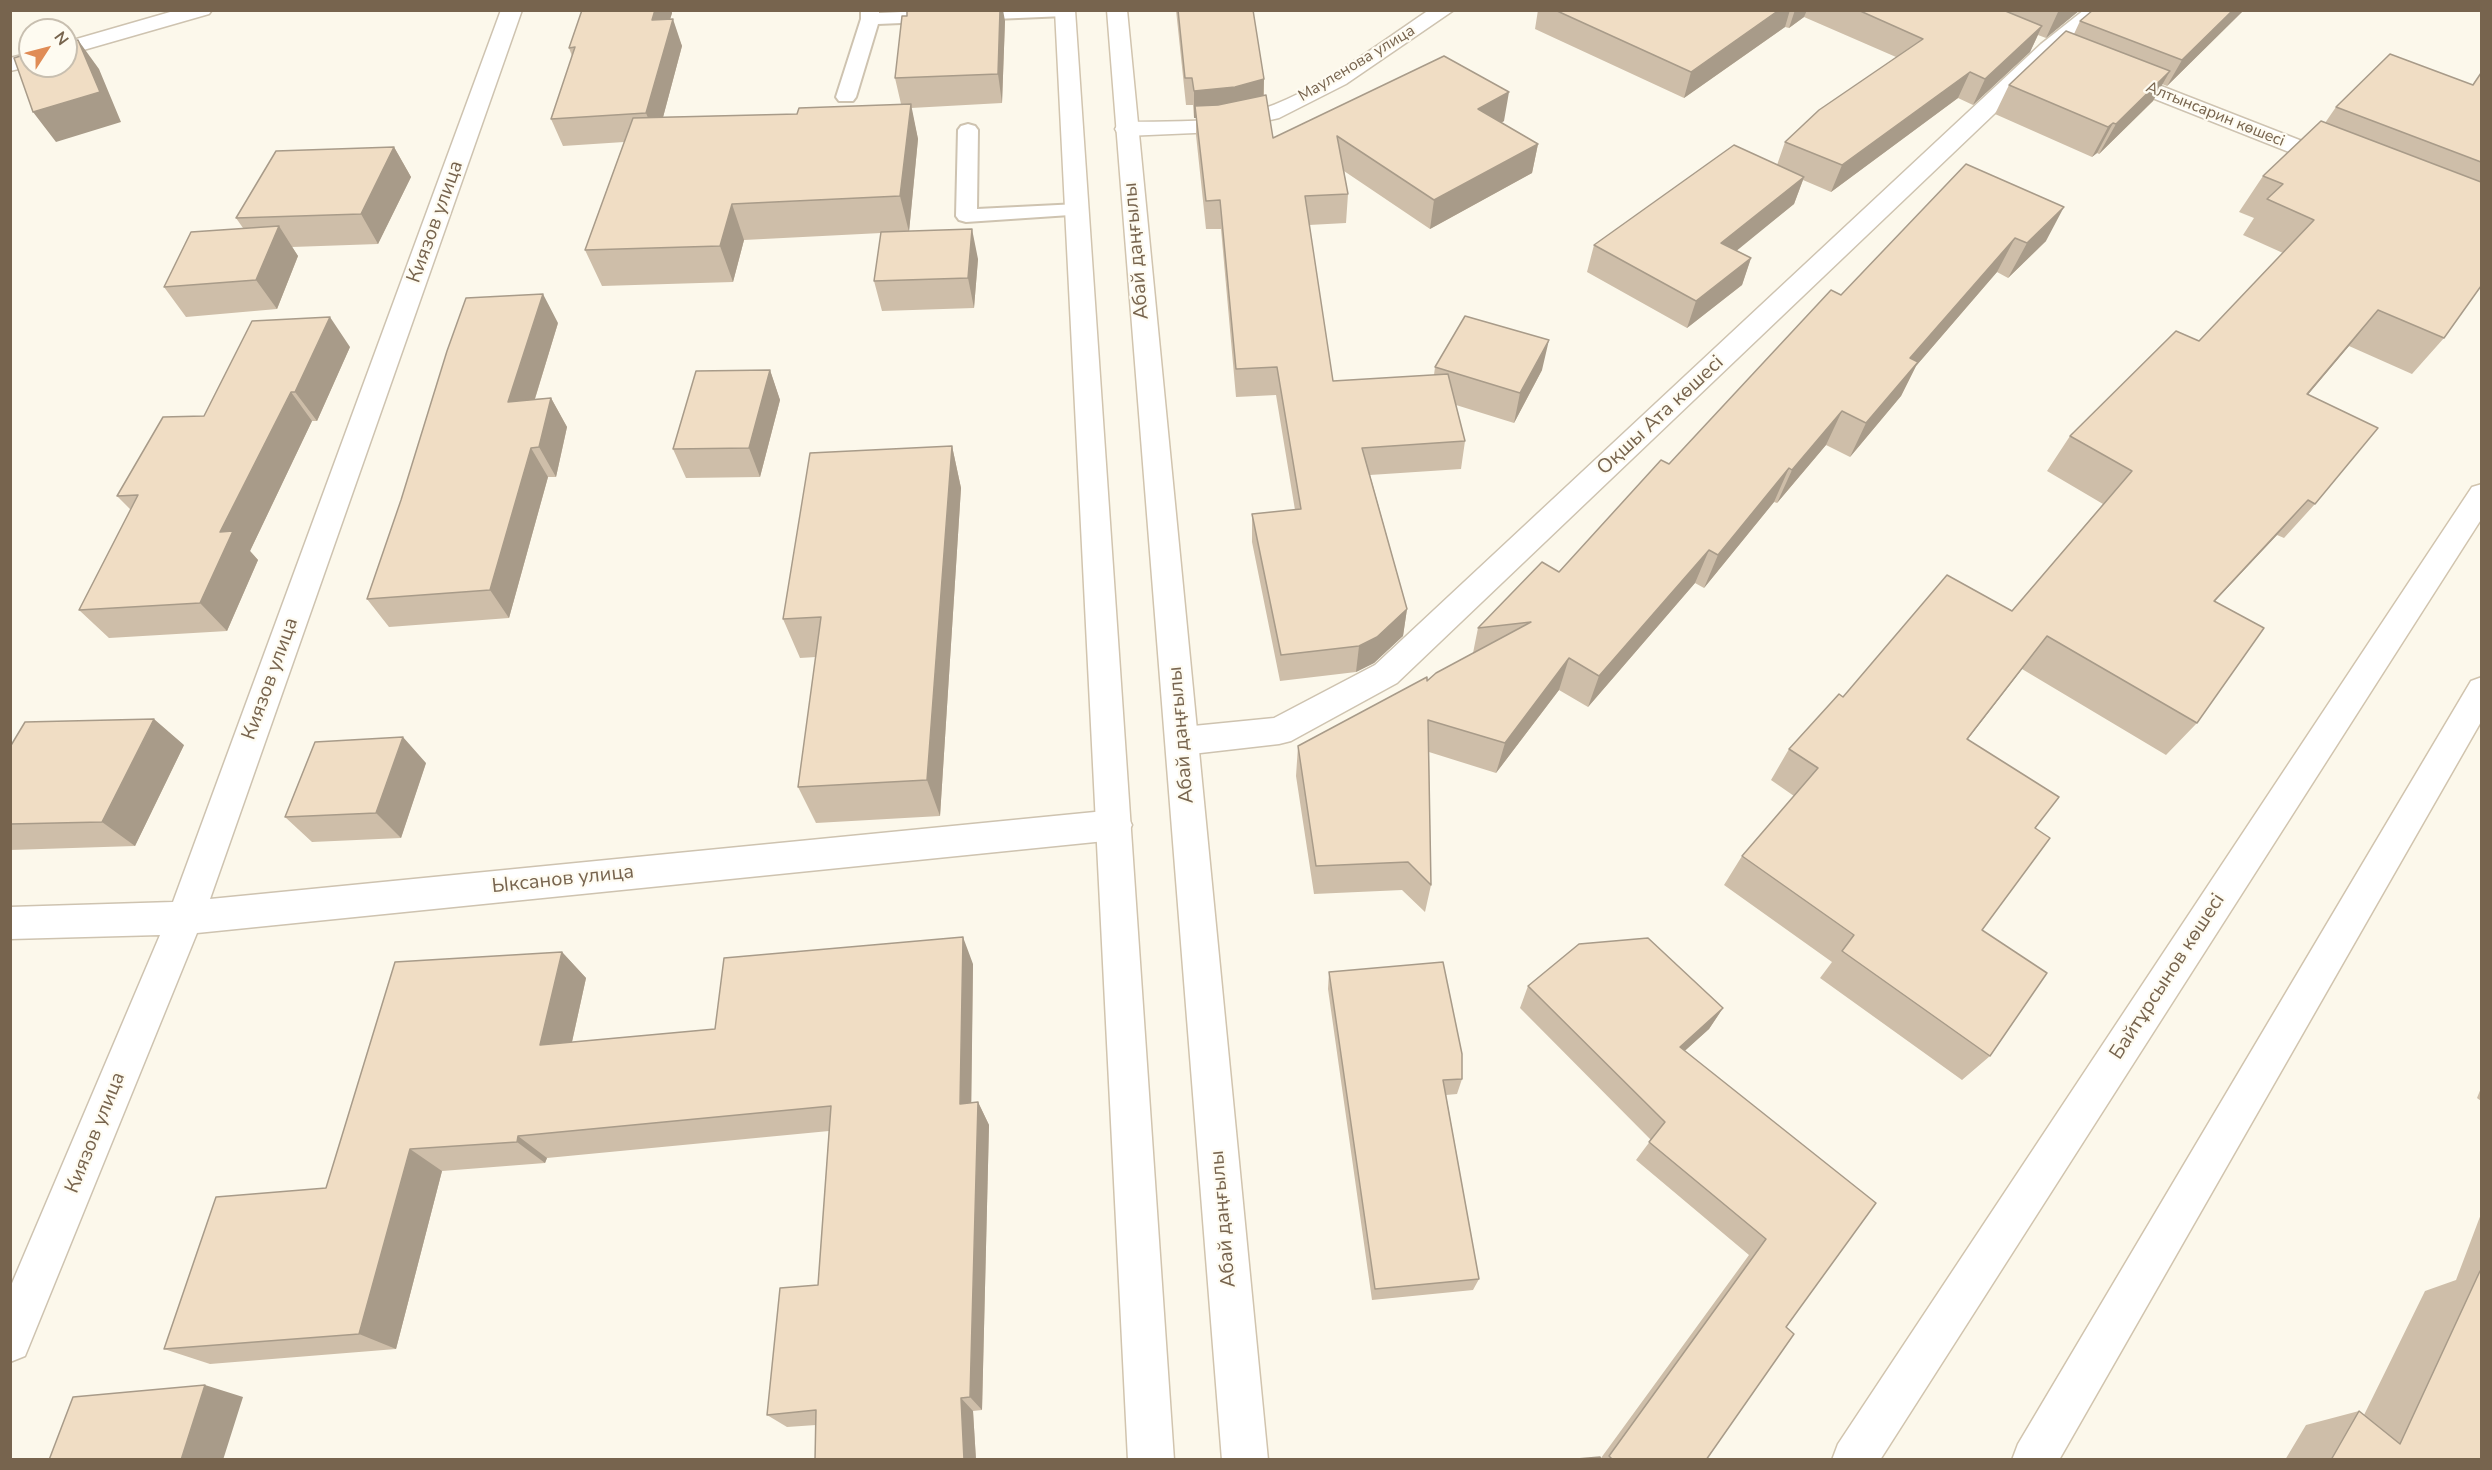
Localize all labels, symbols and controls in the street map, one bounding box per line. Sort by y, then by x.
north arrow [18,18,78,78]
street label: Мауленова улица [1295,22,1419,106]
text: N [49,27,73,50]
street label: Алтынсарин көшесі [2143,78,2287,152]
street label: Киязов улица [403,158,469,286]
street label: Абай даңғылы [1119,181,1155,321]
street label: Оқшы Ата көшесі [1593,351,1729,481]
street label: Киязов улица [238,615,304,743]
street label: Абай даңғылы [1164,665,1200,805]
street label: Ыксанов улица [491,861,635,899]
street label: Байтұрсынов көшесі [2105,890,2231,1064]
street label: Киязов улица [61,1069,131,1197]
street label: Абай даңғылы [1206,1149,1242,1289]

